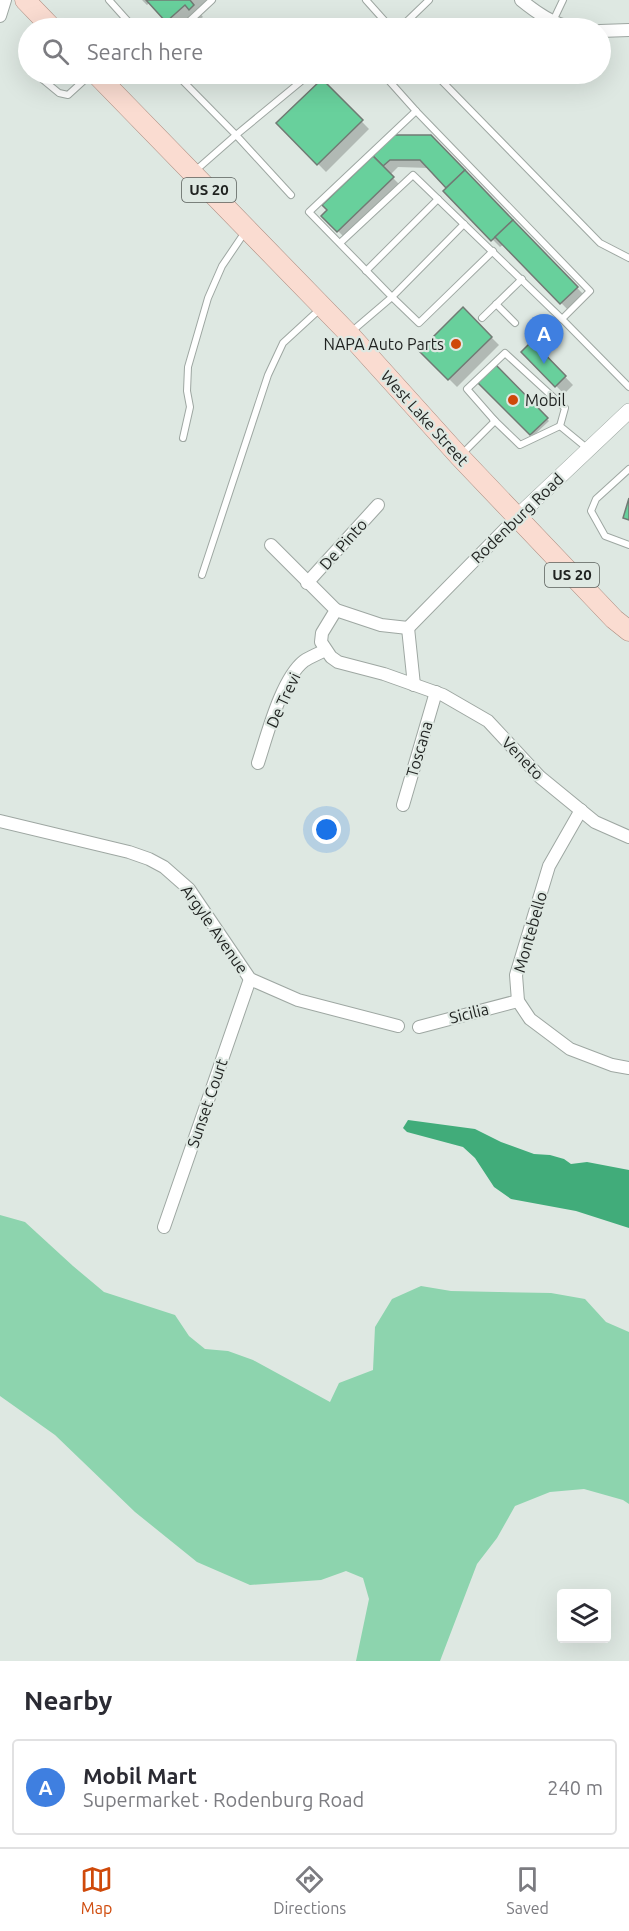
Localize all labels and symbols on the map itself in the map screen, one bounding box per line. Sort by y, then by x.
road number: US 20 [182,178,236,202]
pin: A [524,314,564,364]
place label: NAPA Auto Parts [323,335,444,353]
marker: NAPA Auto Parts [449,337,463,351]
street label: West Lake Street [378,367,473,470]
place label: Mobil [525,391,566,409]
marker: Mobil [506,393,520,407]
street label: Rodenburg Road [467,470,567,566]
street label: De Pinto [316,515,370,573]
road number: US 20 [545,563,599,587]
street label: De Trevi [262,670,304,730]
street label: Toscana [402,719,436,779]
street label: Veneto [498,733,548,783]
your location [312,815,341,844]
street label: Argyle Avenue [178,881,252,977]
street label: Montebello [510,889,550,975]
street label: Sicilia [447,999,491,1027]
street label: Sunset Court [183,1055,231,1150]

